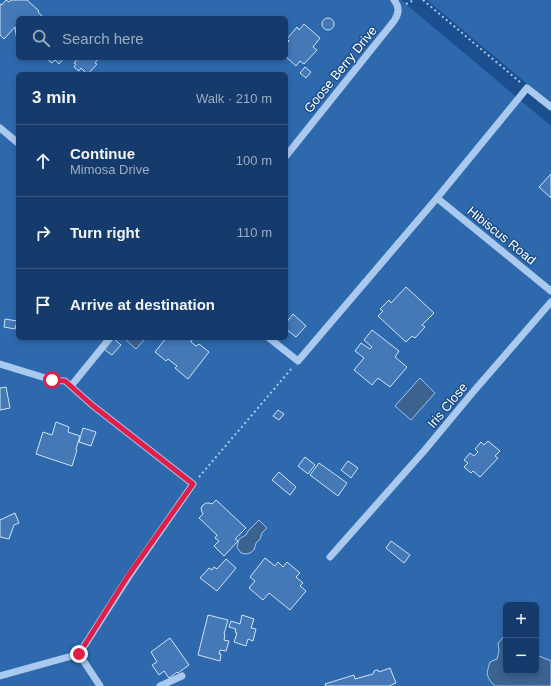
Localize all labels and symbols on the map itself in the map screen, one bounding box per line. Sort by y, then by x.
street label: Goose Berry Drive [301,23,380,116]
street label: Hibiscus Road [464,203,539,268]
route start [43,371,61,389]
street label: Iris Close [424,380,471,431]
route end [70,645,88,663]

